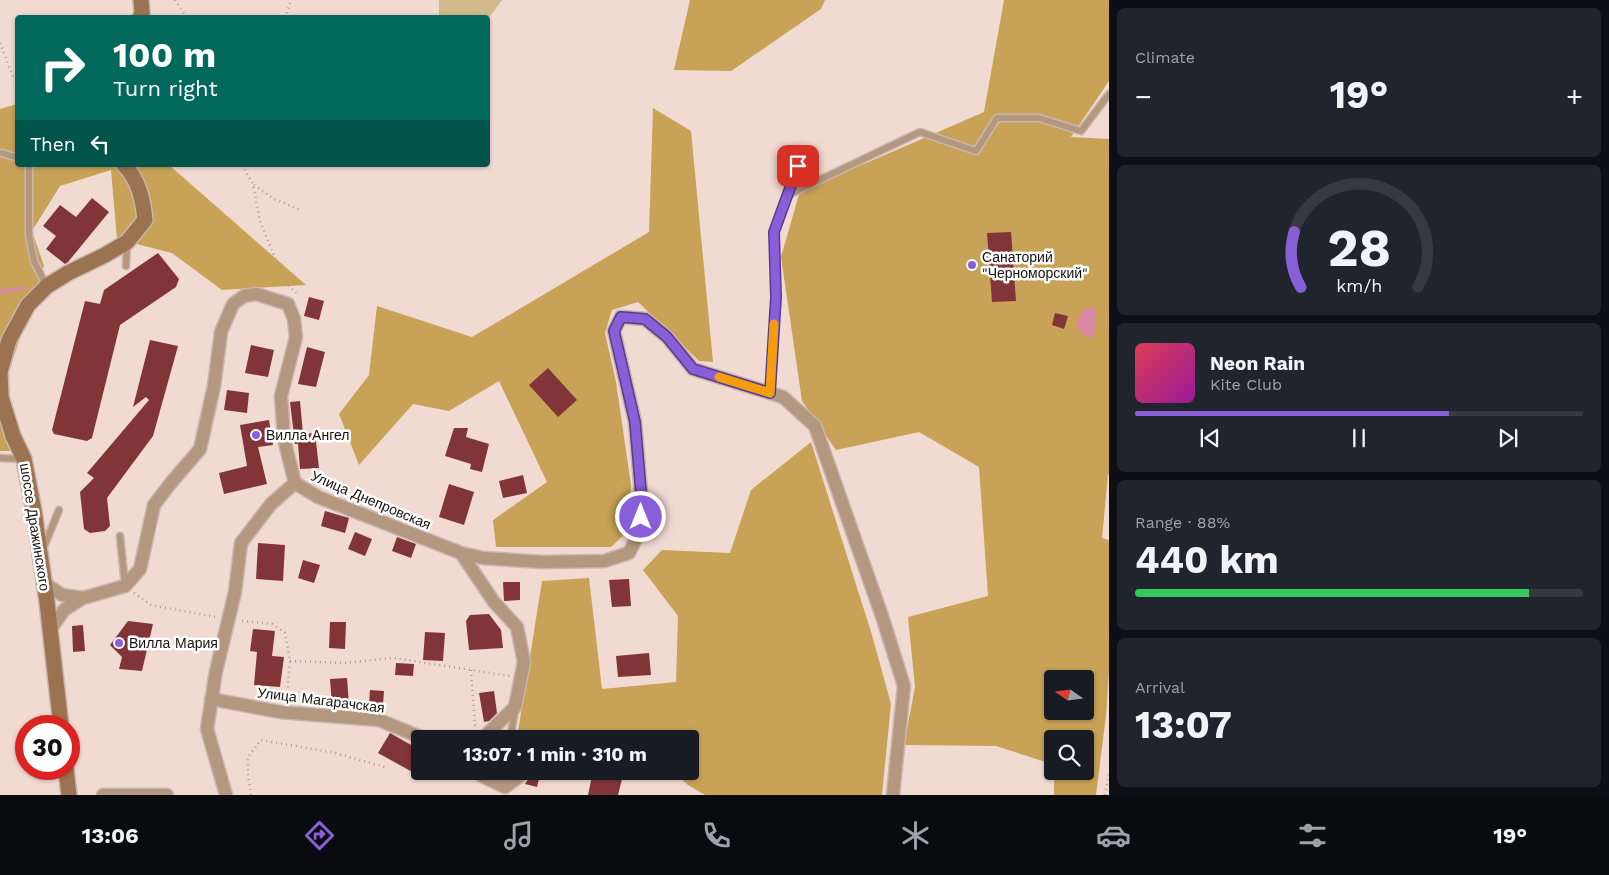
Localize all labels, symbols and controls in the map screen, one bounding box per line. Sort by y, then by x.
text: 100 m [113,34,216,76]
icon: right [30,35,95,100]
text: Climate [1135,48,1195,67]
text: 19° [1330,73,1388,117]
text: Turn right [113,76,218,101]
text: − [1135,80,1152,113]
text: + [1566,80,1583,113]
icon: left [86,130,114,158]
text: Then [30,133,76,156]
pin [777,145,819,187]
icon: arrive [784,152,812,180]
text: 28 [1327,218,1391,279]
place label: Санаторий "Черноморский" [982,249,1088,281]
marker: Санаторий "Черноморский" [966,259,978,271]
text: km/h [1336,275,1382,296]
text: Neon Rain [1210,352,1305,375]
text: Kite Club [1210,375,1282,394]
icon: previous [1196,424,1224,452]
icon: pause [1345,424,1373,452]
icon: next [1494,424,1522,452]
place label: Вилла Ангел [266,427,349,443]
marker: Вилла Ангел [250,429,262,441]
street label: шоссе Дражинского [17,462,53,592]
street label: Улица Днепровская [309,467,433,533]
position arrow [614,490,666,542]
text: Range · 88% [1135,513,1230,532]
text: 440 km [1135,538,1279,582]
place label: Вилла Мария [129,635,218,651]
marker: Вилла Мария [113,637,125,649]
north arrow [1044,670,1094,720]
map controls [1044,670,1094,780]
text: Arrival [1135,678,1185,697]
street label: Улица Магарачская [256,684,386,716]
text: 13:07 [1135,703,1232,747]
speed limit sign: 30 [15,715,80,780]
button: search [1044,730,1094,780]
text: 13:07 · 1 min · 310 m [463,743,647,766]
icon: directions [302,818,337,853]
icon: music [501,818,536,853]
icon: phone [699,818,734,853]
icon: climate [898,818,933,853]
icon: car [1096,818,1131,853]
icon: filters [1295,818,1330,853]
text: 13:06 [82,823,139,848]
text: 19° [1493,823,1527,848]

